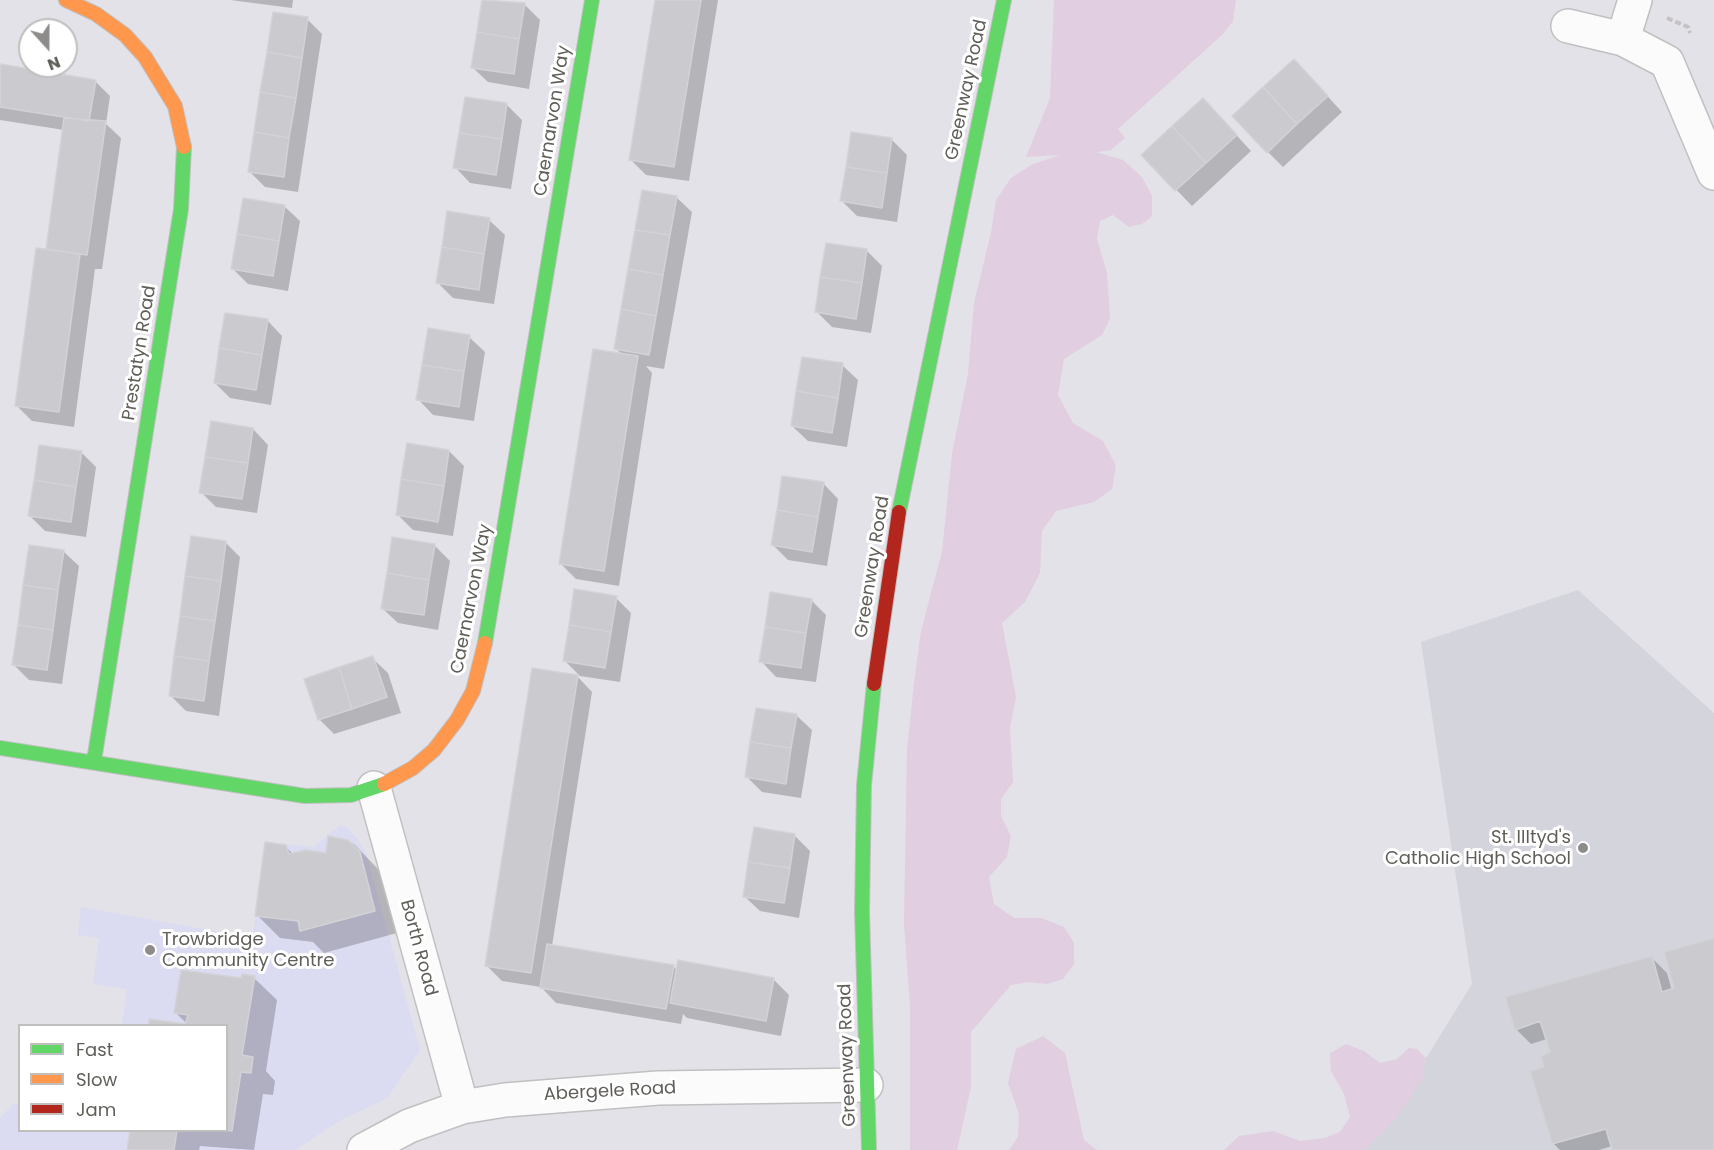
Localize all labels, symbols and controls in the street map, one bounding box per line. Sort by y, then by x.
north arrow [18,18,78,78]
street label: Greenway Road [942,18,992,162]
street label: Caernarvon Way [530,44,576,198]
text: N [44,51,64,76]
street label: Prestatyn Road [119,284,161,422]
street label: Greenway Road [851,495,895,639]
street label: Caernarvon Way [447,522,497,676]
place label: St. Illtyd's Catholic High School [1385,827,1571,870]
marker: St. Illtyd's Catholic High School [1576,841,1590,855]
street label: Borth Road [395,897,441,999]
place label: Trowbridge Community Centre [162,929,334,972]
marker: Trowbridge Community Centre [143,943,157,957]
street label: Greenway Road [835,983,861,1127]
legend [18,1024,228,1132]
text: Fast [76,1037,113,1062]
text: Slow [76,1067,117,1092]
street label: Abergele Road [543,1078,677,1106]
text: Jam [76,1097,116,1122]

